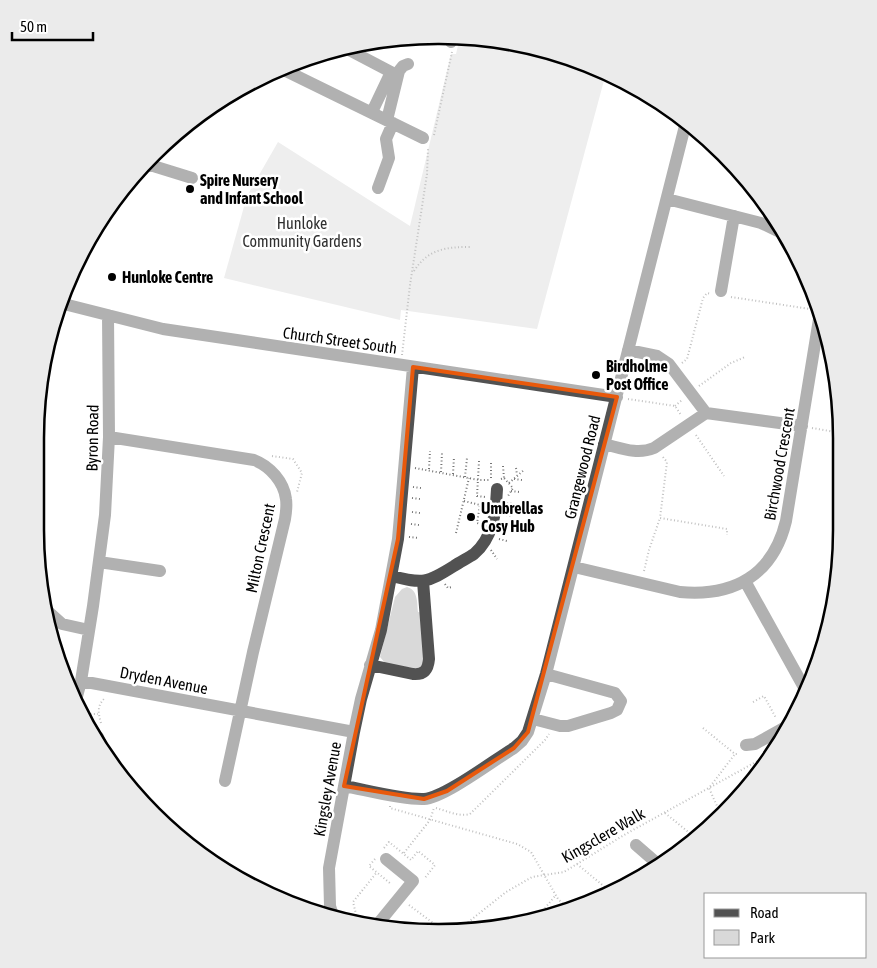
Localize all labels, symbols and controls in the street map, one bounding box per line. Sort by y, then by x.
scale bar [12,10,94,42]
text: 50 m [20,18,47,35]
place label: Spire Nursery and Infant School [200,171,304,207]
marker: Spire Nursery and Infant School [184,183,196,195]
park label: Hunloke Community Gardens [242,214,362,251]
place label: Hunloke Centre [122,268,213,286]
marker: Hunloke Centre [106,271,118,283]
street label: Church Street South [282,323,398,357]
place label: Birdholme Post Office [606,357,669,393]
marker: Birdholme Post Office [590,369,602,381]
street label: Byron Road [82,404,103,472]
street label: Birchwood Crescent [760,406,798,522]
street label: Grangewood Road [560,413,605,521]
place label: Umbrellas Cosy Hub [481,499,543,535]
street label: Milton Crescent [242,501,278,594]
marker: Umbrellas Cosy Hub [465,511,477,523]
street label: Dryden Avenue [118,663,209,698]
street label: Kingsley Avenue [310,740,345,838]
street label: Kingsclere Walk [558,804,648,867]
legend [704,893,867,958]
text: Road [750,904,779,921]
text: Park [750,929,775,946]

